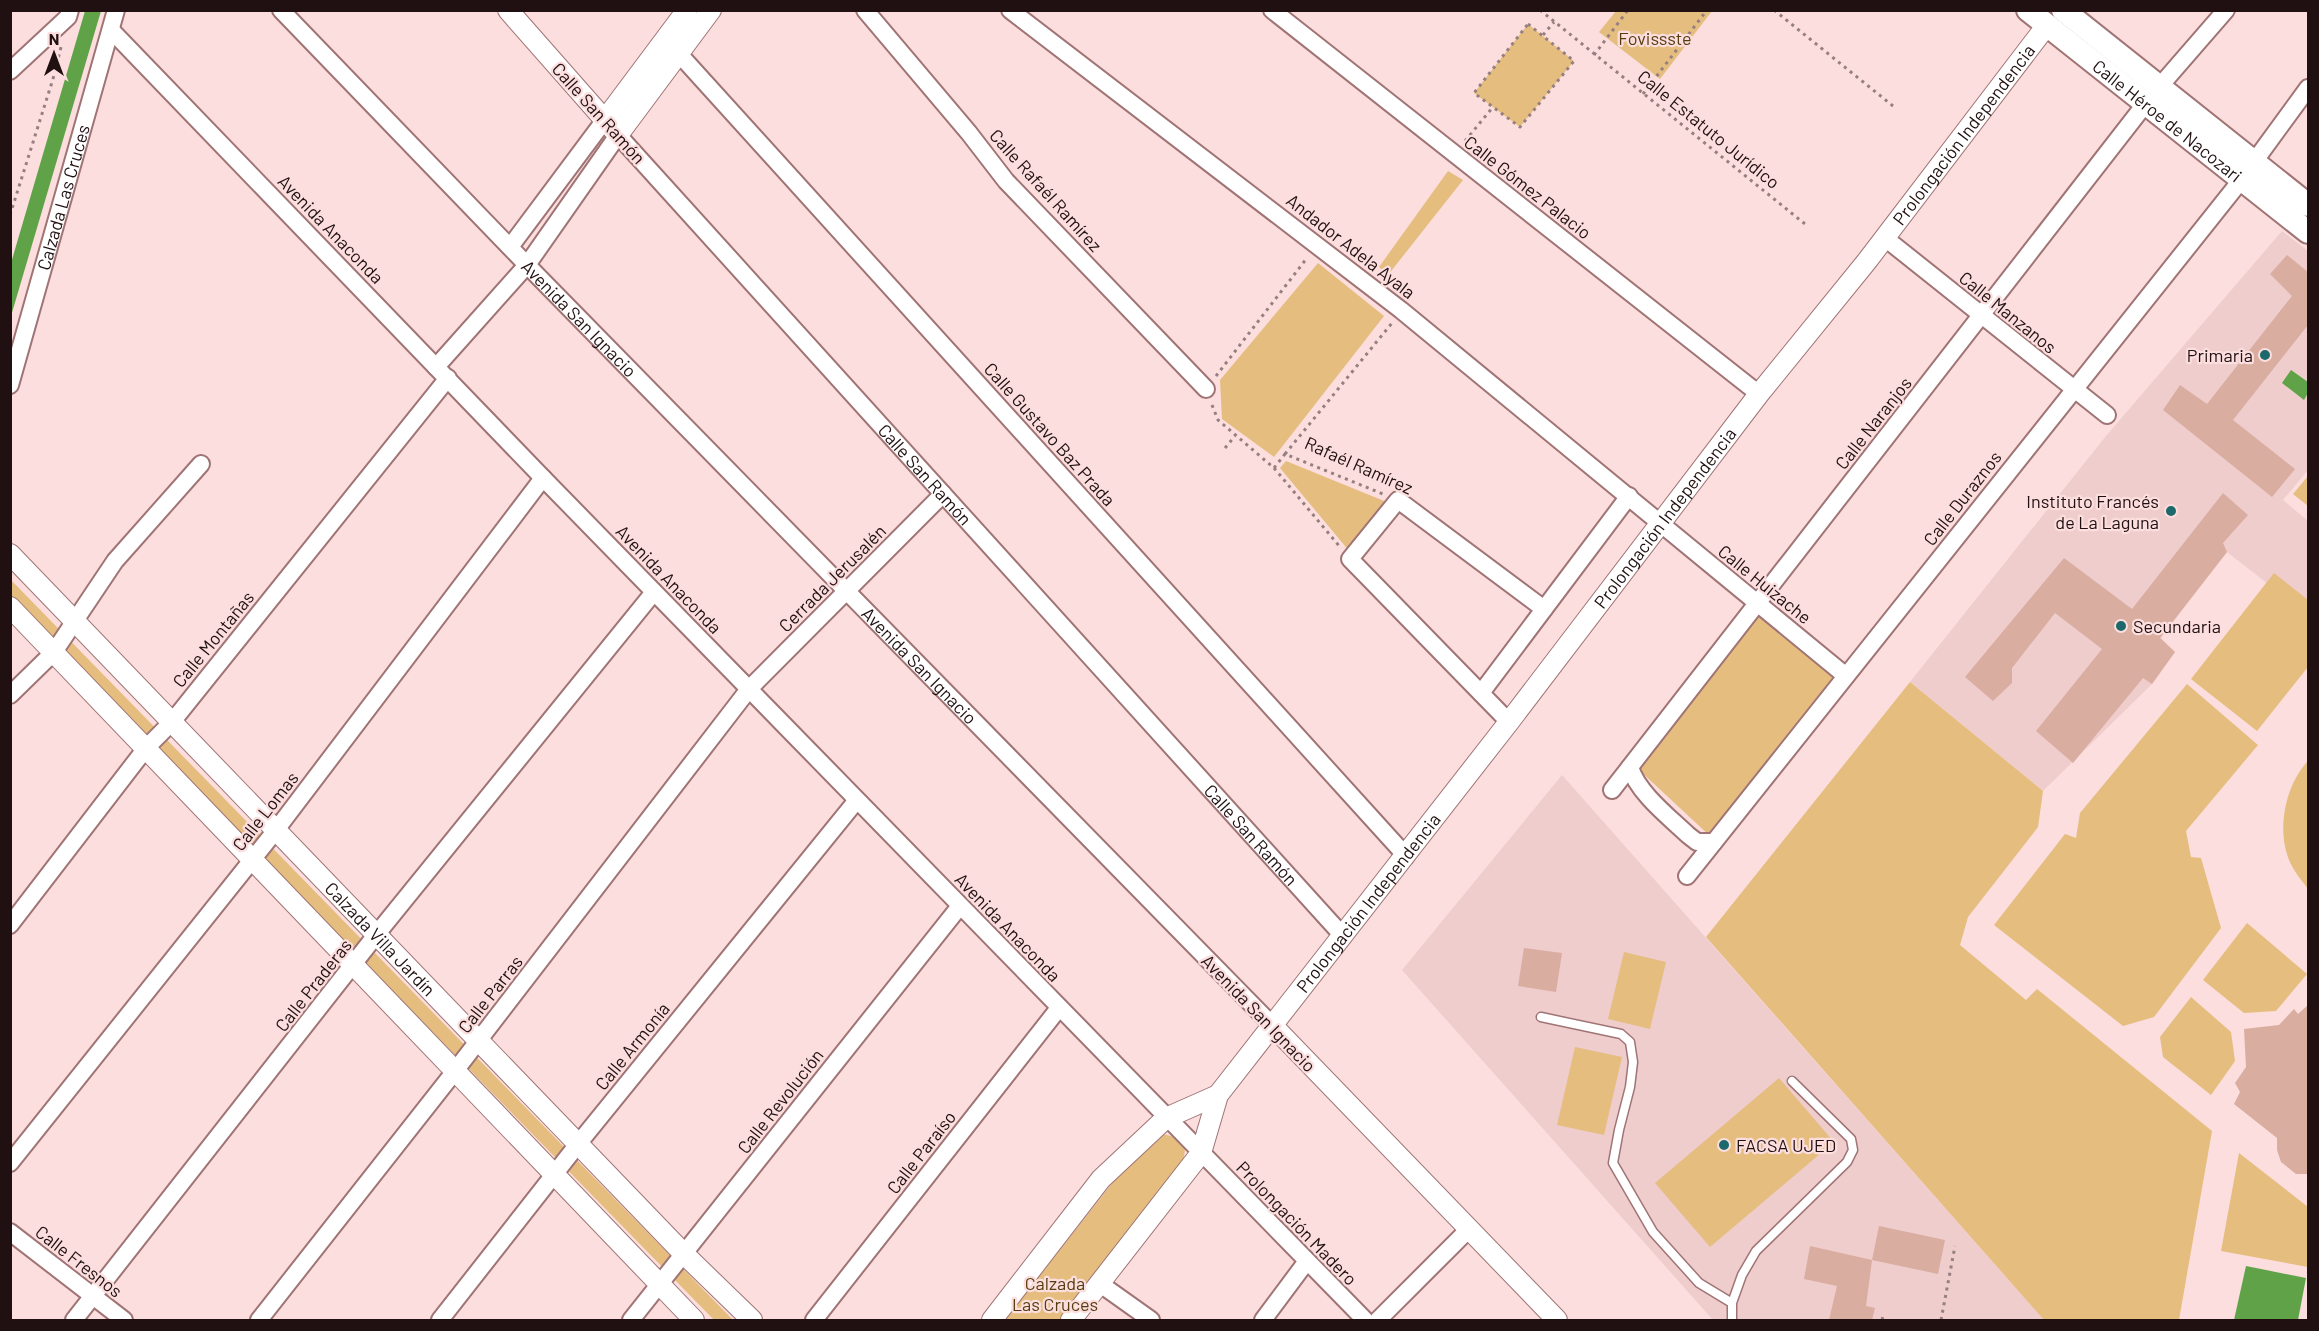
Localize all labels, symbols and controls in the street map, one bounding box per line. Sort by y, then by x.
north arrow [24,24,84,84]
park label: Fovissste [1618,27,1692,49]
text: N [49,29,59,48]
street label: Prolongación Independencia [1888,40,2039,229]
street label: Calle Héroe de Nacozari [2088,55,2247,186]
street label: Calle San Ramón [548,58,650,168]
street label: Calle Estatuto Jurídico [1633,65,1785,193]
street label: Calzada Las Cruces [32,122,94,273]
street label: Calle Rafaél Ramírez [985,124,1107,256]
street label: Calle Gómez Palacio [1460,131,1596,243]
street label: Avenida Anaconda [274,170,388,288]
street label: Andador Adela Ayala [1282,189,1420,303]
street label: Avenida San Ignacio [517,255,641,381]
street label: Calle Manzanos [1955,266,2061,358]
place label: Primaria [2187,344,2253,366]
marker: Primaria [2258,348,2272,362]
street label: Calle Gustavo Baz Prada [980,358,1120,510]
street label: Calle Naranjos [1830,372,1916,474]
street label: Calle San Ramón [874,419,976,529]
street label: Prolongación Independencia [1589,423,1741,612]
street label: Rafaél Ramírez [1302,431,1416,499]
street label: Calle Duraznos [1918,446,2006,550]
place label: Instituto Francés de La Laguna [2026,490,2159,533]
marker: Instituto Francés de La Laguna [2164,504,2178,518]
street label: Avenida Anaconda [612,520,726,638]
street label: Cerrada Jerusalén [774,520,890,636]
street label: Calle Huizache [1714,540,1816,628]
street label: Calle Montañas [168,587,258,691]
street label: Avenida San Ignacio [857,602,982,729]
place label: Secundaria [2133,615,2221,637]
marker: Secundaria [2114,619,2128,633]
street label: Calle Lomas [227,767,303,855]
street label: Calle San Ramón [1200,779,1303,890]
street label: Prolongación Independencia [1291,809,1445,997]
street label: Avenida Anaconda [951,868,1065,986]
street label: Calzada Villa Jardín [321,877,440,1000]
street label: Calle Praderas [270,934,356,1036]
street label: Avenida San Ignacio [1197,950,1321,1076]
street label: Calle Parras [453,951,527,1037]
street label: Calle Armonía [590,998,674,1094]
street label: Calle Revolución [732,1044,828,1158]
street label: Calle Paraíso [882,1106,960,1198]
place label: FACSA UJED [1736,1134,1836,1156]
marker: FACSA UJED [1717,1138,1731,1152]
street label: Prolongación Madero [1232,1156,1362,1290]
street label: Calle Fresnos [31,1220,127,1302]
park label: Calzada Las Cruces [1012,1272,1098,1315]

